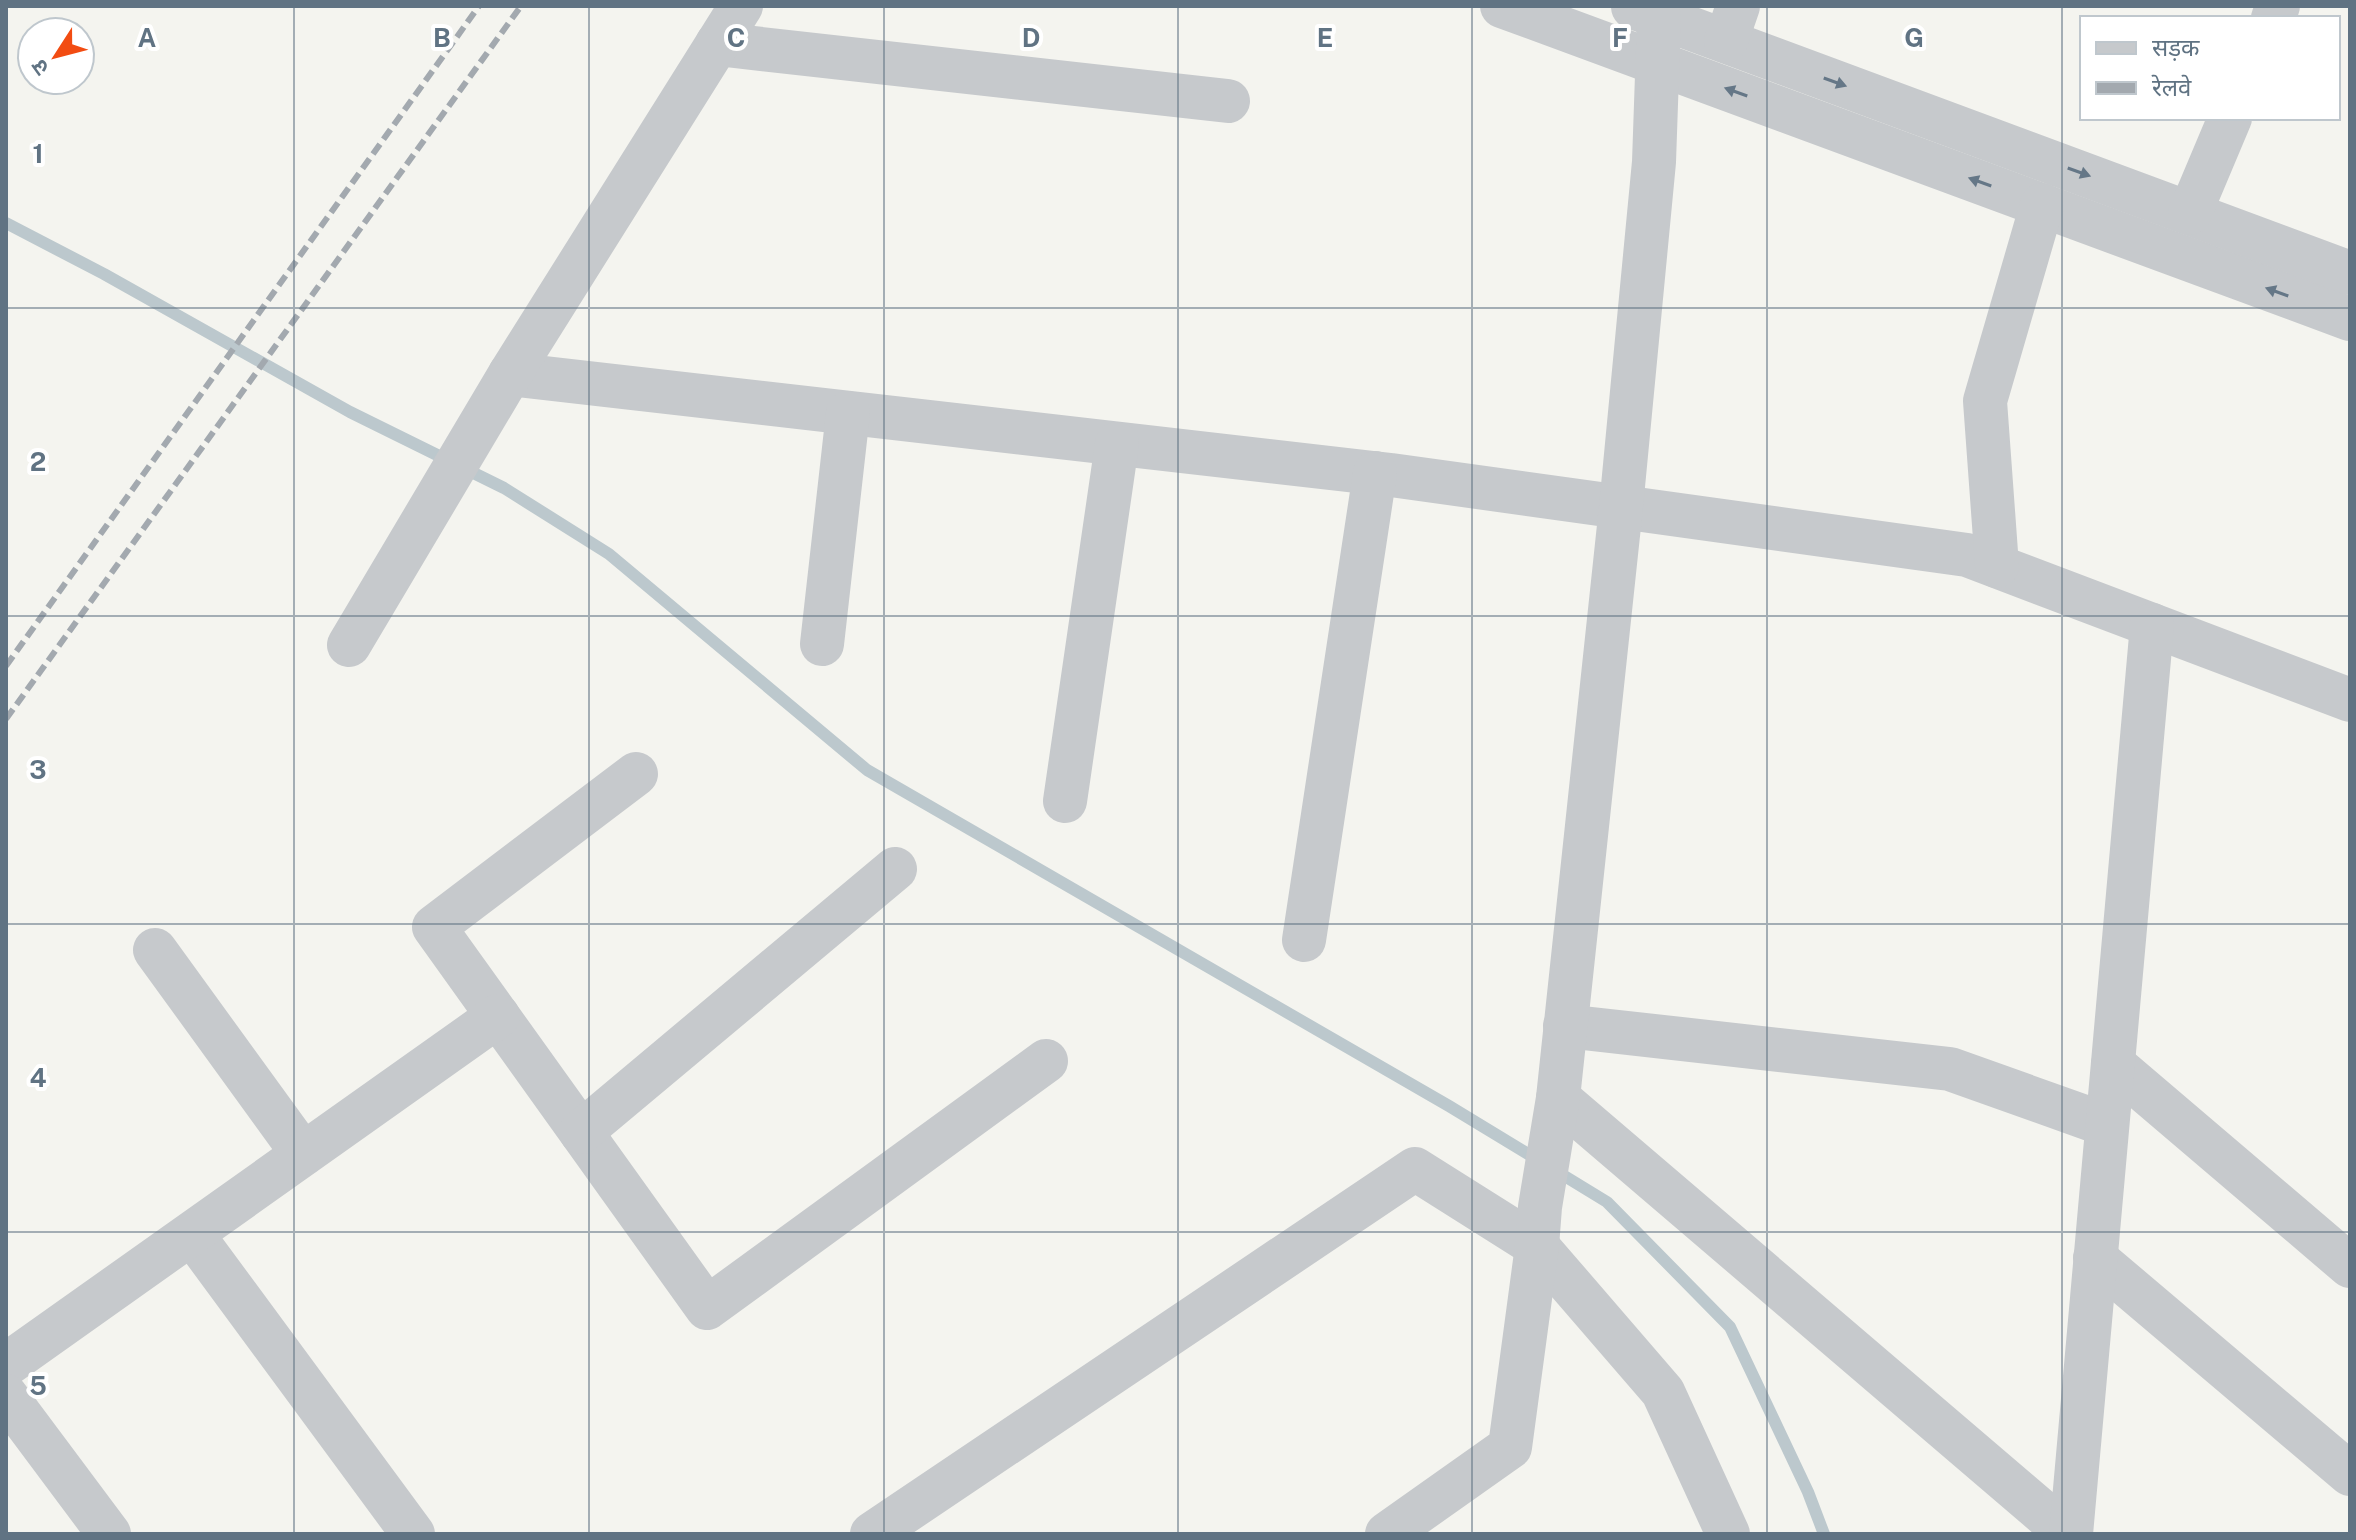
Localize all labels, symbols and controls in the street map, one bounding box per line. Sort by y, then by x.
north arrow [16,16,96,96]
legend [2080,16,2340,120]
text: A [138,22,157,53]
text: B [433,22,451,53]
text: C [727,22,745,53]
text: D [1022,22,1040,53]
text: E [1317,22,1333,53]
text: F [1612,22,1628,53]
text: G [1904,22,1924,53]
text: सड़क [2152,33,2200,61]
text: उ [25,54,54,81]
text: रेलवे [2151,73,2192,101]
one-way arrow [1823,76,1847,88]
one-way arrow [1724,86,1748,98]
text: 1 [32,138,44,169]
one-way arrow [2067,166,2091,179]
one-way arrow [1968,176,1992,188]
one-way arrow [2265,285,2289,298]
text: 2 [30,446,46,477]
text: 3 [29,754,47,785]
text: 4 [29,1062,47,1093]
text: 5 [29,1370,47,1401]

